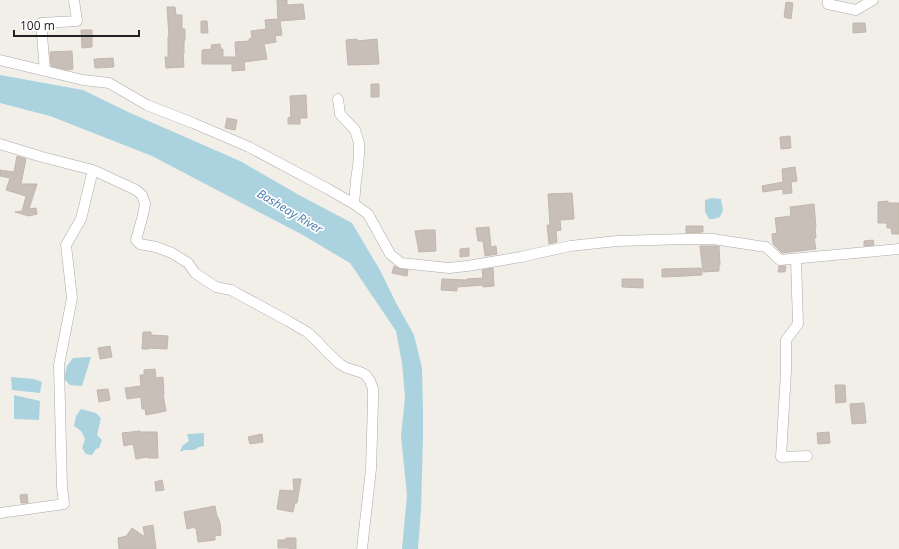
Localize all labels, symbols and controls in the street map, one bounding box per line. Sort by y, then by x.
scale bar [14,12,139,38]
text: 100 m [20,17,55,34]
water label: Basheay River [254,185,327,238]

